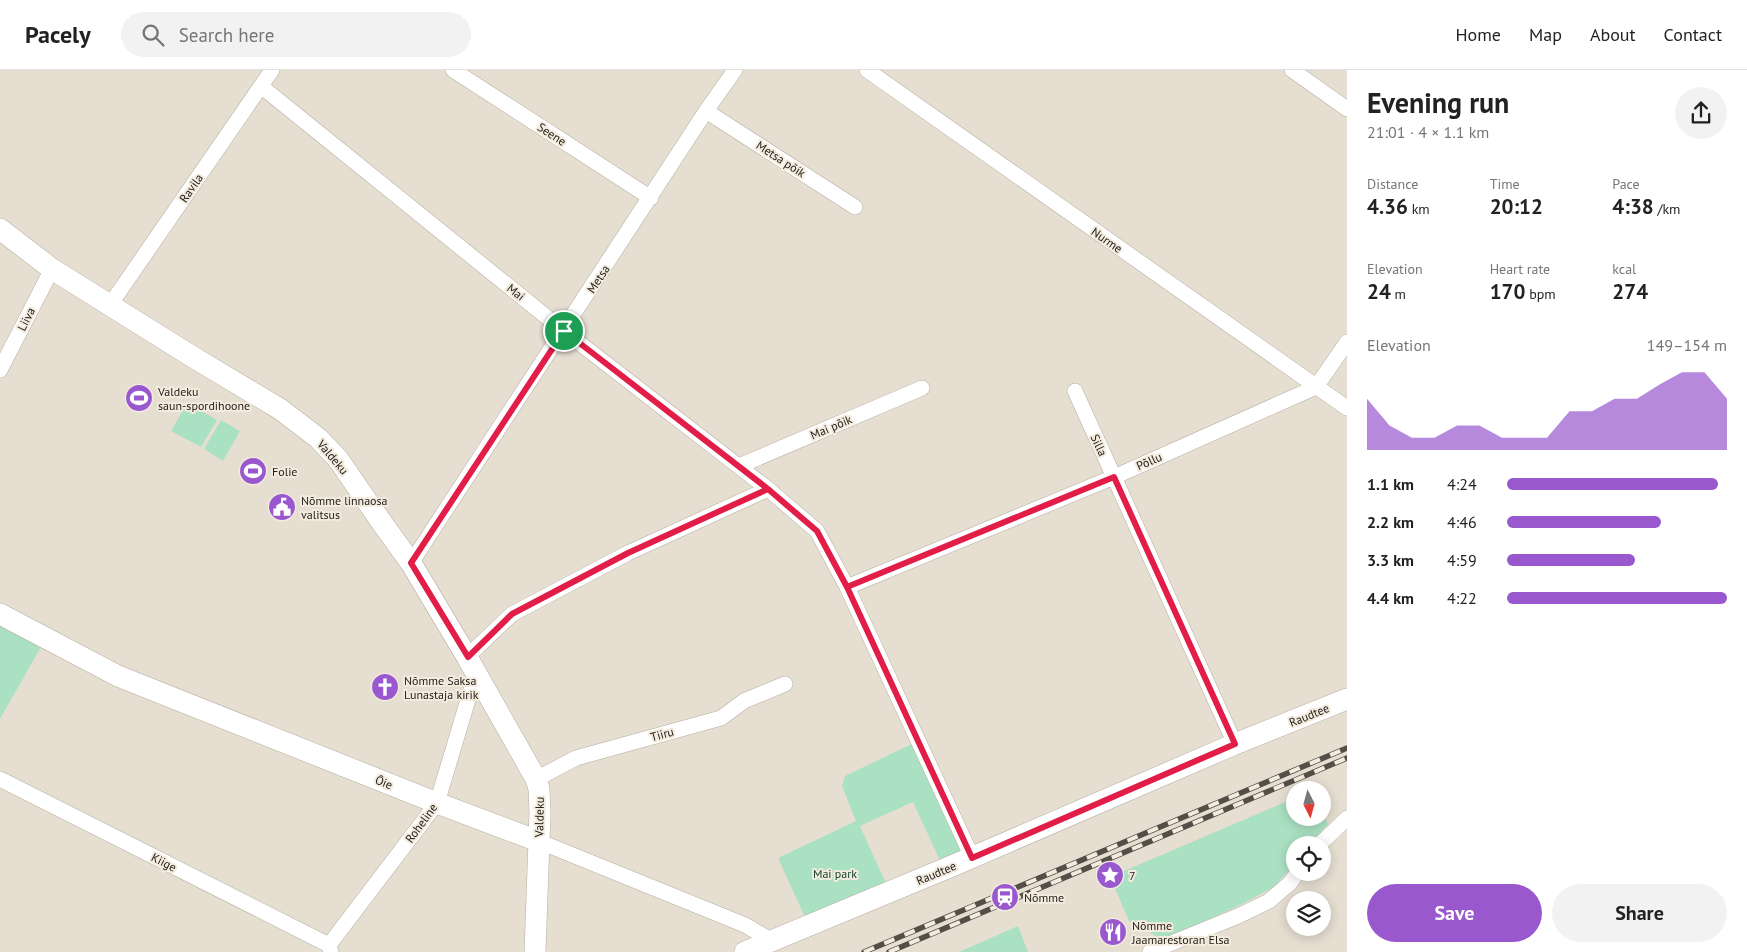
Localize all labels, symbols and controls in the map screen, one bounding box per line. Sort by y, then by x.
search box [121,12,471,57]
text: Pacely [25,19,91,50]
icon: search [139,21,167,49]
text: Search here [179,23,274,47]
text: Home [1455,23,1501,46]
text: Map [1529,23,1562,46]
text: About [1590,23,1636,46]
text: Contact [1664,23,1722,46]
text: Evening run [1367,84,1509,121]
button: share [1675,87,1727,139]
street label: Seene [535,119,569,149]
text: 21:01 · 4 × 1.1 km [1367,122,1489,142]
street label: Metsa põik [754,138,809,181]
street label: Ravila [176,171,206,205]
text: Distance [1367,175,1418,193]
text: Time [1490,175,1520,193]
text: Pace [1612,175,1640,193]
text: 4.36 [1367,193,1408,220]
text: 20:12 [1490,193,1543,220]
text: 4:38 [1612,193,1654,220]
text: km [1408,200,1430,218]
text: /km [1654,200,1680,218]
street label: Nurme [1089,224,1125,256]
text: Elevation [1367,260,1423,278]
text: Heart rate [1490,260,1550,278]
text: kcal [1612,260,1636,278]
street label: Metsa [583,262,613,296]
text: 24 [1367,278,1391,305]
text: 170 [1490,278,1525,305]
text: 274 [1612,278,1648,305]
street label: Mai [504,280,528,304]
text: m [1391,285,1406,303]
text: bpm [1525,285,1556,303]
street label: Liiva [14,305,38,333]
pin [543,310,585,352]
icon: arrive [550,317,578,345]
text: Elevation [1367,335,1431,355]
text: 149–154 m [1647,335,1727,355]
sports icon: Valdeku saun-spordihoone [124,383,154,413]
place label: Valdeku saun-spordihoone [157,384,250,413]
street label: Mai põik [808,411,854,442]
street label: Silla [1087,432,1111,458]
street label: Valdeku [314,436,352,477]
street label: Põllu [1134,449,1164,473]
sports icon: Folie [238,456,268,486]
place label: Folie [272,464,297,479]
text: 1.1 km [1367,474,1414,494]
text: 4:24 [1447,474,1477,494]
public building icon: Nõmme linnaosa valitsus [267,492,297,522]
place label: Nõmme linnaosa valitsus [301,493,388,522]
text: 2.2 km [1367,512,1414,532]
text: 4:46 [1447,512,1477,532]
text: 3.3 km [1367,550,1414,570]
text: 4:59 [1447,550,1477,570]
text: 4.4 km [1367,588,1414,608]
text: 4:22 [1447,588,1477,608]
church icon: Nõmme Saksa Lunastaja kirik [370,672,400,702]
place label: Nõmme Saksa Lunastaja kirik [404,673,479,702]
street label: Raudtee [1287,700,1331,730]
street label: Tiiru [649,724,675,744]
street label: Õie [373,772,395,792]
north arrow [1286,781,1331,826]
map controls [1286,781,1331,936]
street label: Valdeku [531,797,547,838]
street label: Roheline [402,800,440,846]
button: locate [1286,836,1331,881]
street label: Kiige [149,849,179,875]
street label: Raudtee [914,858,958,888]
place icon: 7 [1095,860,1125,890]
park label: Mai park [813,866,857,881]
place label: 7 [1129,868,1136,883]
station icon: Nõmme [990,882,1020,912]
button: Save [1367,884,1542,942]
button: Share [1552,884,1727,942]
place label: Nõmme [1024,890,1064,905]
button: layers [1286,891,1331,936]
restaurant icon: Nõmme Jaamarestoran Elsa [1098,917,1128,947]
place label: Nõmme Jaamarestoran Elsa [1131,918,1229,947]

